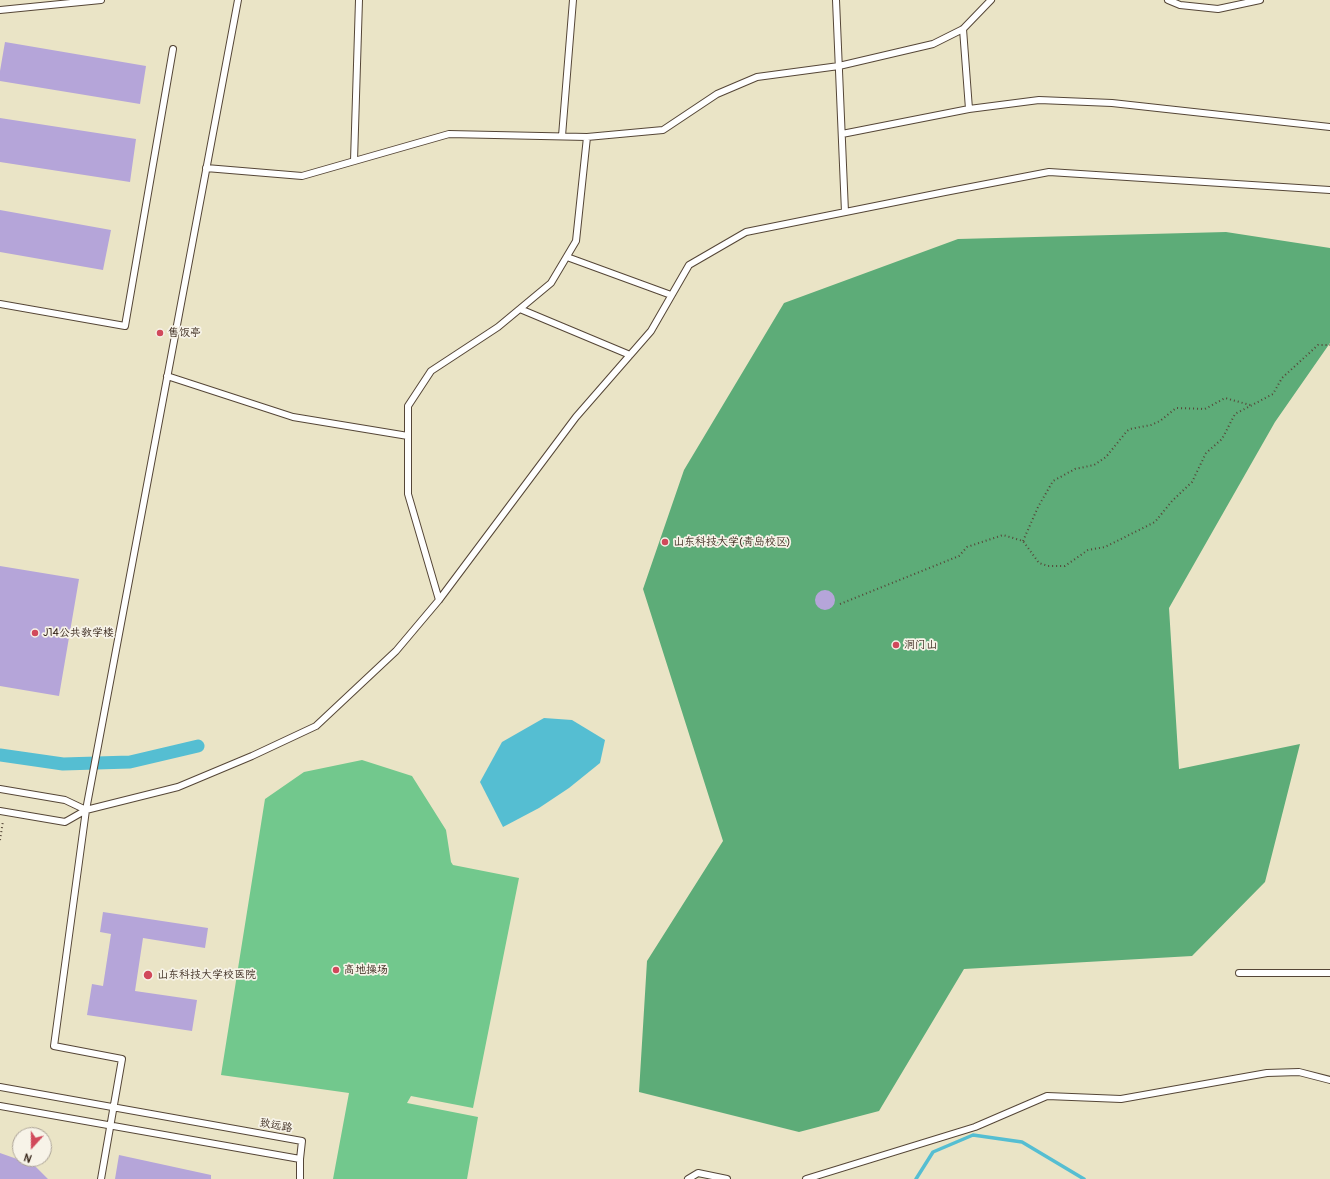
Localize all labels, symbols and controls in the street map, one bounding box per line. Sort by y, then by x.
place label: 售饭亭 [168,326,201,340]
marker: 售饭亭 [155,328,165,338]
place label: 山东科技大学(青岛校区) [673,535,790,549]
marker: 山东科技大学(青岛校区) [660,537,670,547]
place label: J14公共教学楼 [43,626,114,640]
marker: J14公共教学楼 [30,628,40,638]
place label: 洞门山 [904,638,937,652]
marker: 洞门山 [891,640,901,650]
place label: 高地操场 [344,963,388,977]
marker: 高地操场 [331,965,341,975]
place label: 山东科技大学校医院 [157,968,256,982]
marker: 山东科技大学校医院 [142,969,154,981]
street label: 致远路 [259,1117,293,1135]
north arrow [12,1127,52,1167]
text: N [22,1150,34,1165]

